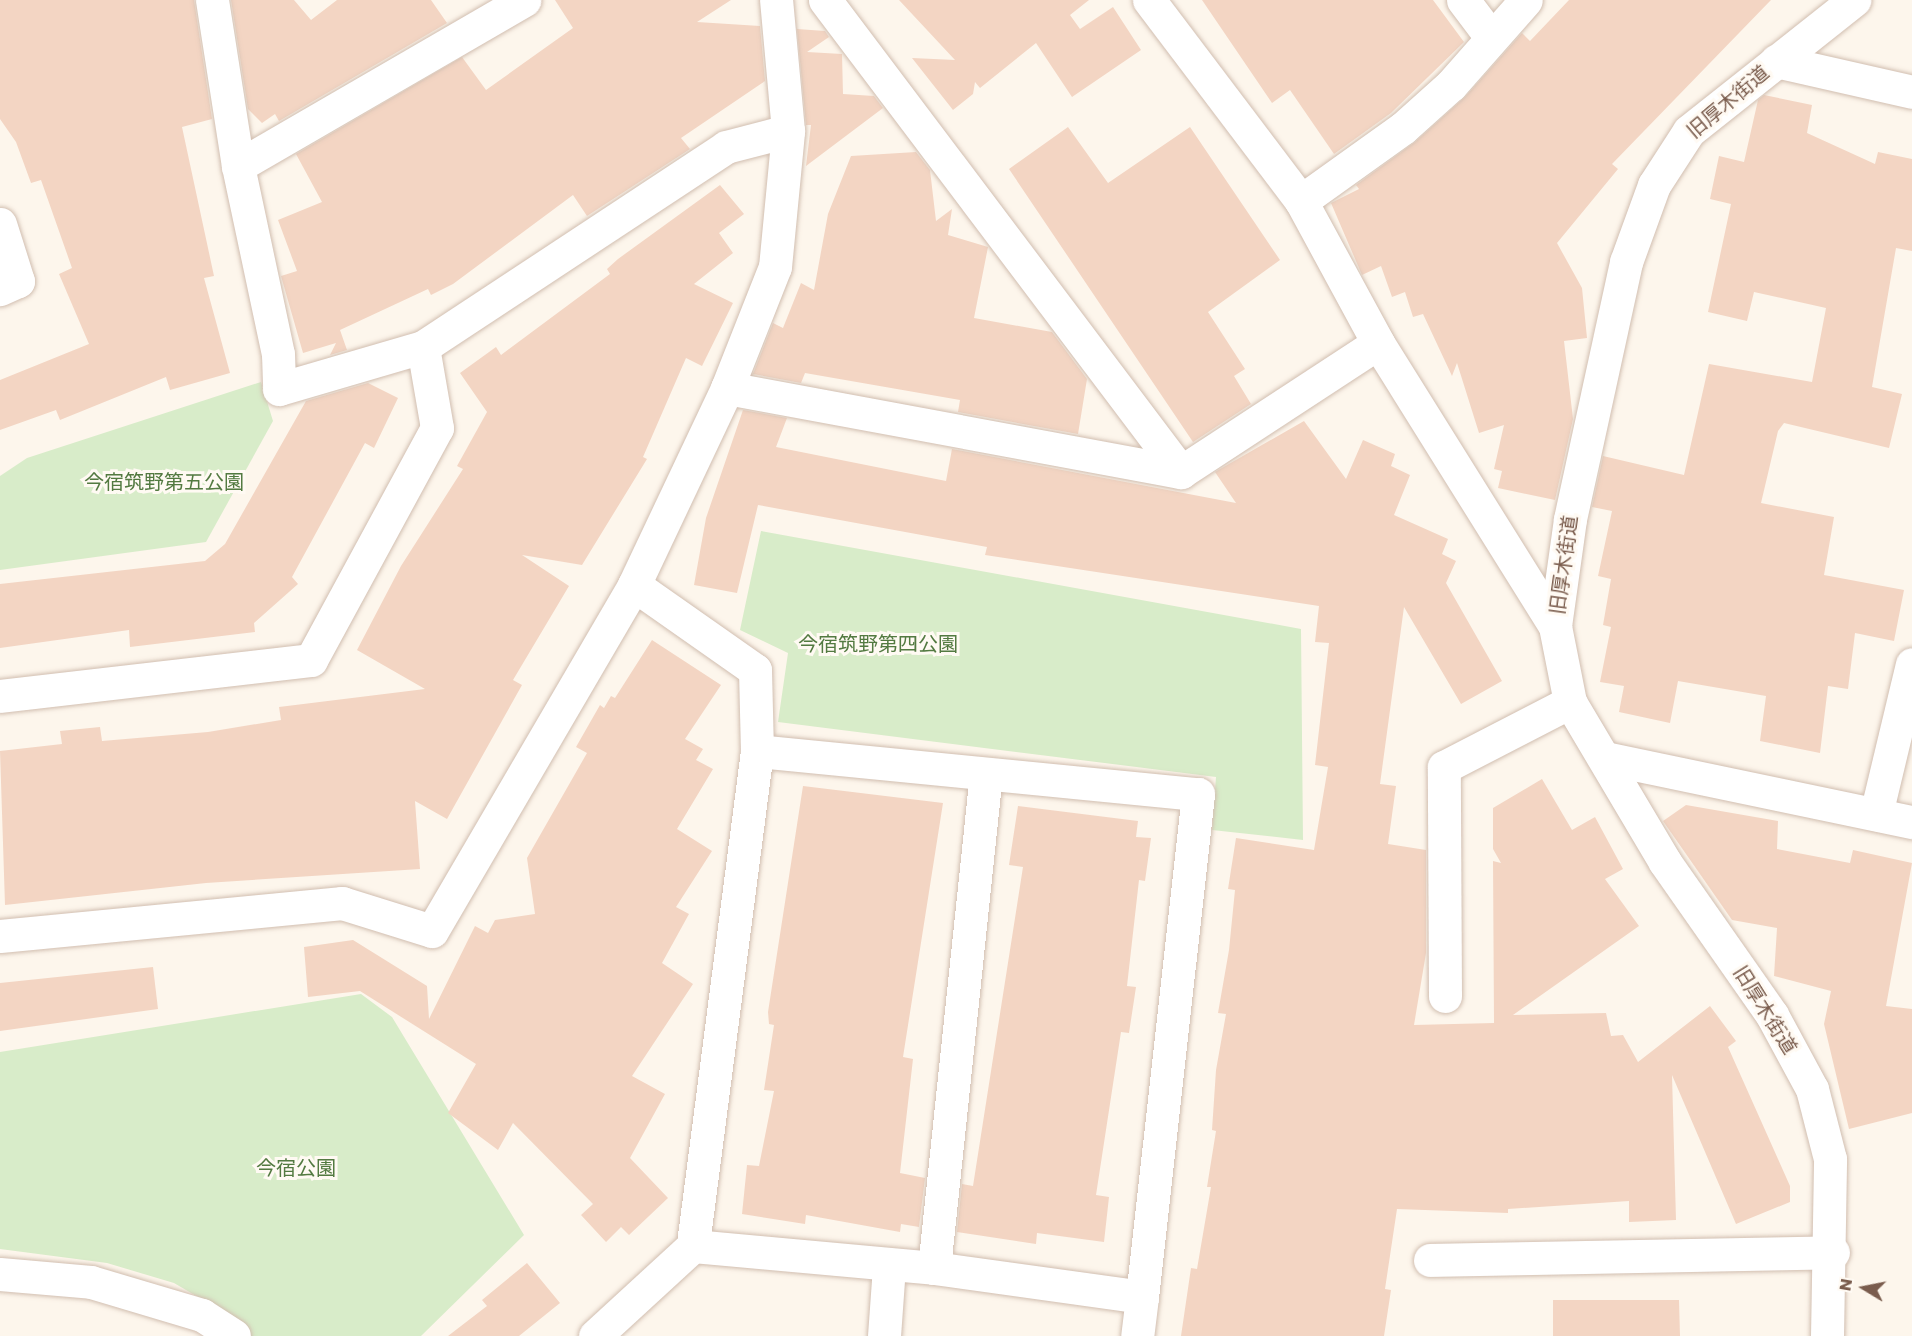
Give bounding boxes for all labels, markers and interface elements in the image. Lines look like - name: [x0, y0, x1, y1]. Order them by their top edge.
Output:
- street label: 旧厚木街道: [1682, 61, 1774, 143]
- park label: 今宿筑野第五公園: [84, 470, 244, 494]
- street label: 旧厚木街道: [1545, 514, 1583, 616]
- park label: 今宿筑野第四公園: [798, 632, 958, 656]
- street label: 旧厚木街道: [1728, 961, 1802, 1059]
- park label: 今宿公園: [256, 1156, 336, 1180]
- north arrow: [1834, 1258, 1894, 1318]
- text: N: [1833, 1277, 1858, 1293]

